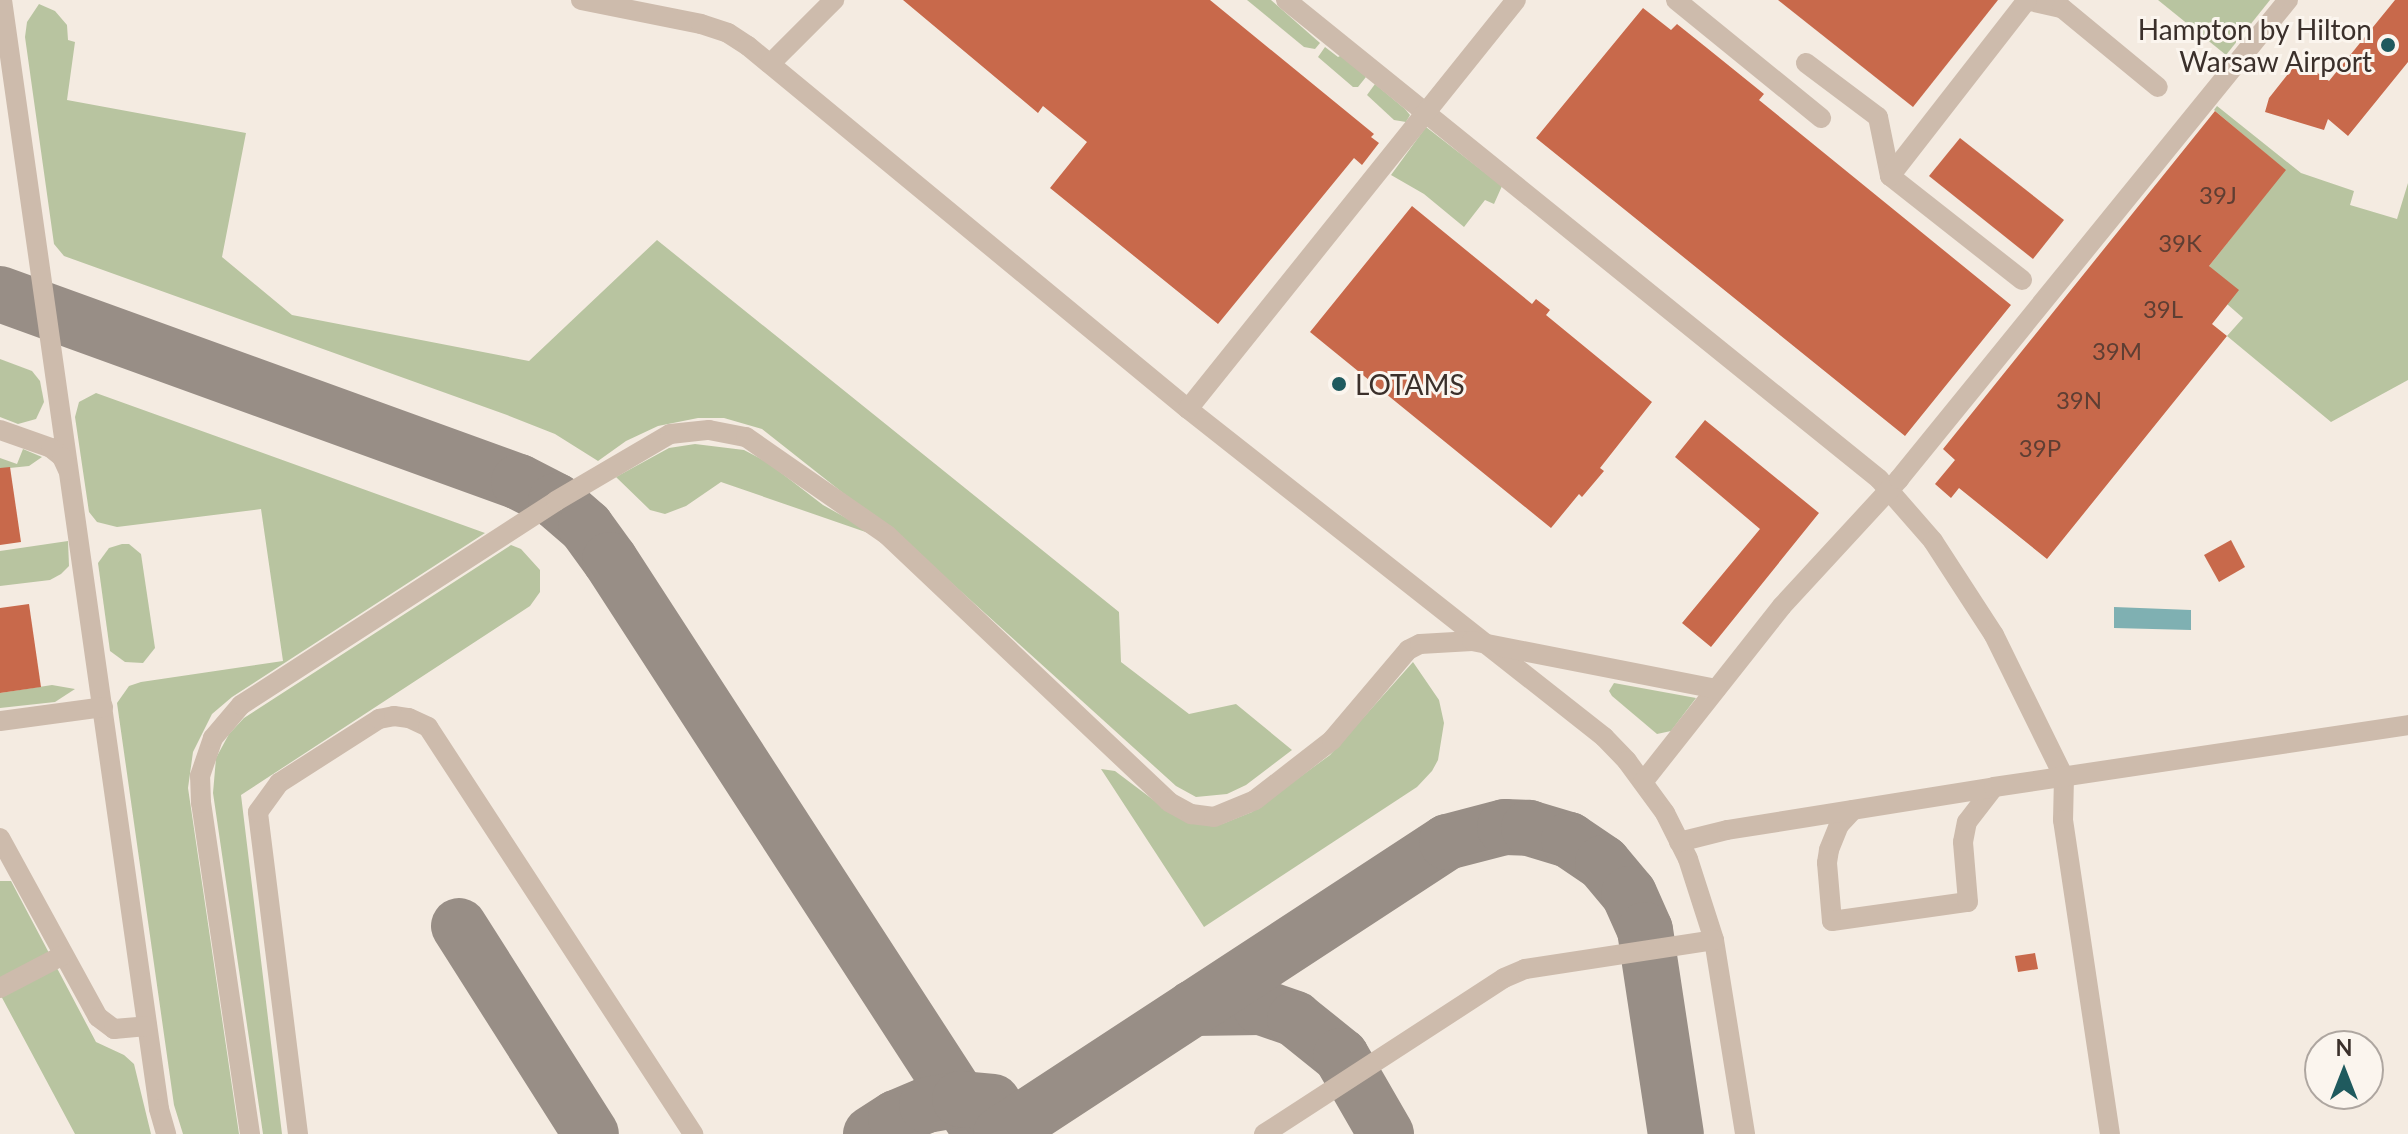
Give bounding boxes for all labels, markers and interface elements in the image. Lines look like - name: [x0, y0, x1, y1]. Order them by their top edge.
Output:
- place label: Hampton by Hilton Warsaw Airport: [2137, 12, 2372, 78]
- marker: Hampton by Hilton Warsaw Airport: [2379, 36, 2397, 54]
- house number: 39J: [2199, 181, 2237, 209]
- house number: 39K: [2158, 229, 2202, 257]
- house number: 39L: [2143, 295, 2183, 323]
- house number: 39M: [2092, 337, 2142, 365]
- place label: LOTAMS: [1355, 367, 1465, 401]
- marker: LOTAMS: [1330, 375, 1348, 393]
- house number: 39N: [2056, 386, 2102, 414]
- house number: 39P: [2019, 434, 2061, 462]
- north arrow: [2304, 1030, 2384, 1110]
- text: N: [2336, 1034, 2352, 1061]

